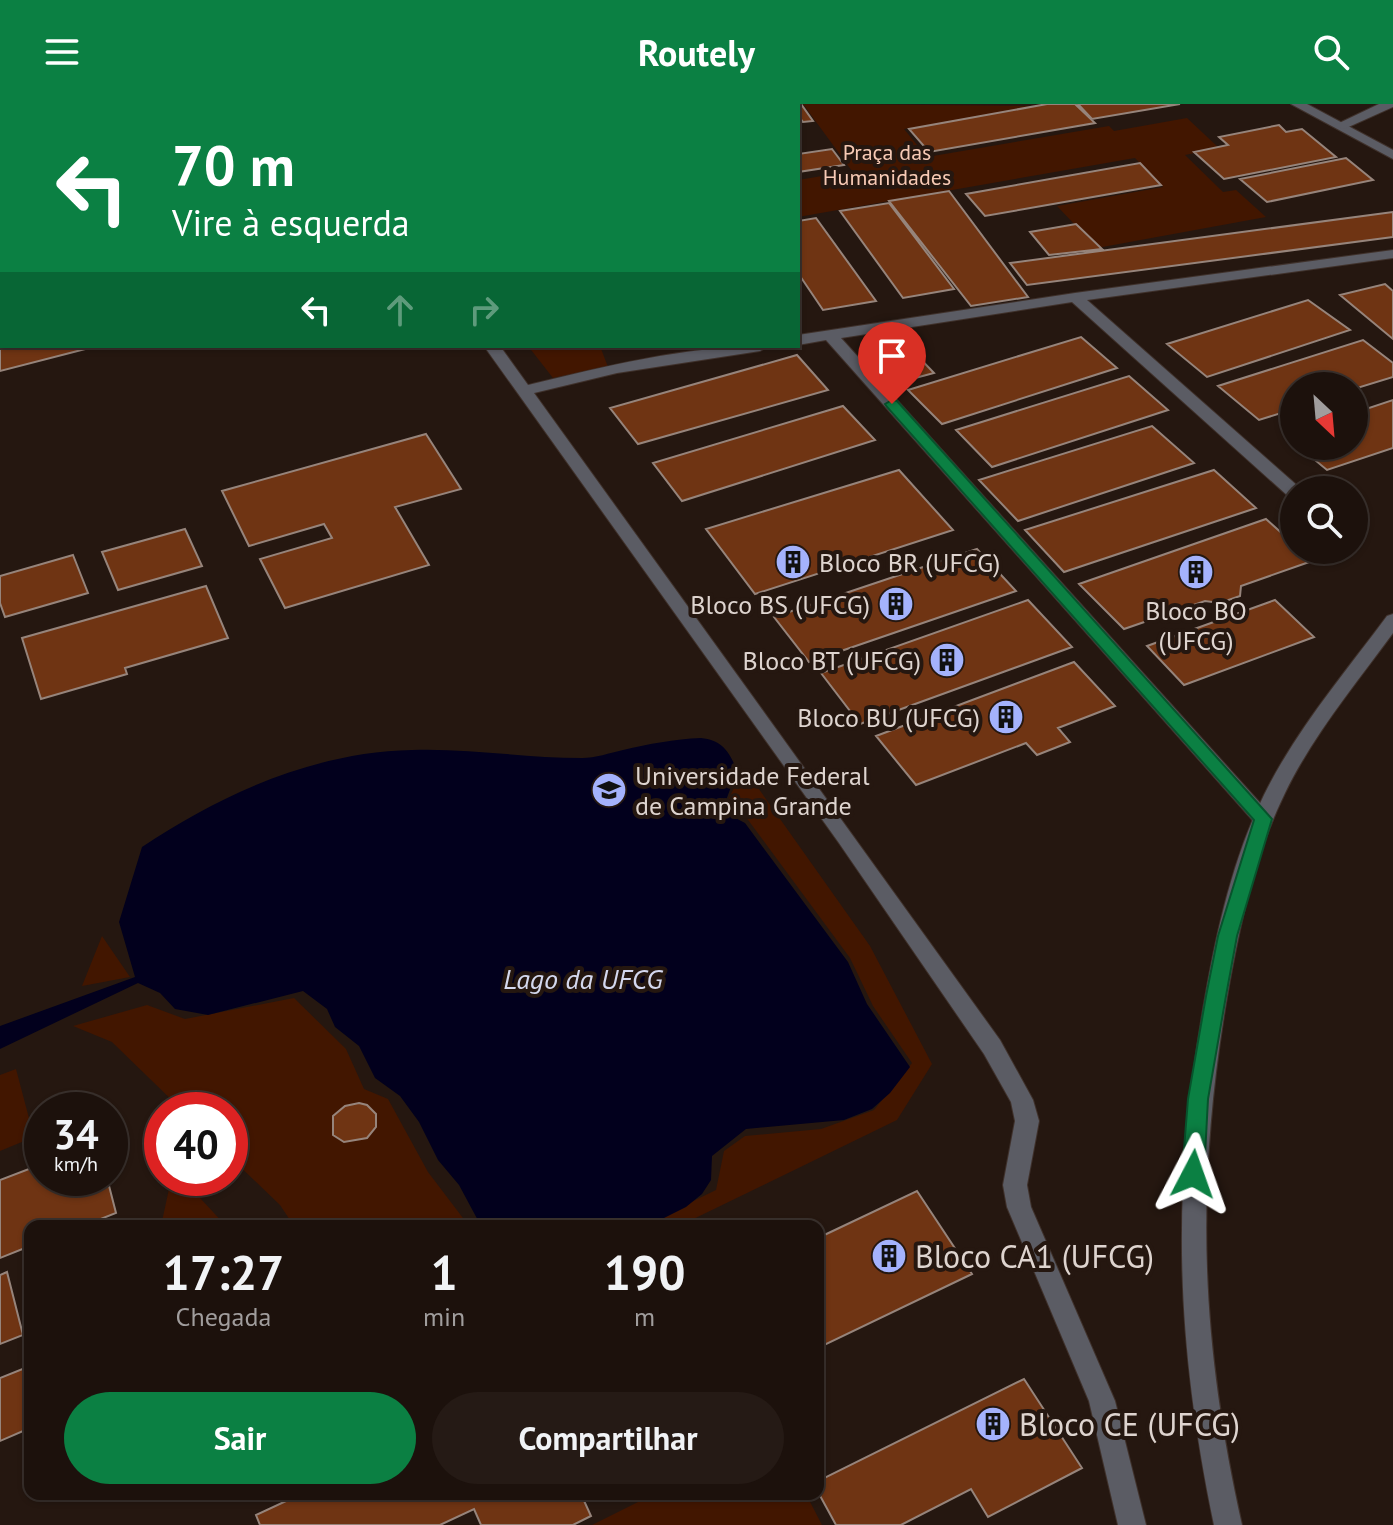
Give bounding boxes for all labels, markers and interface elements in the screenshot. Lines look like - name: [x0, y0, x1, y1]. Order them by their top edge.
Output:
- text: Routely: [638, 29, 755, 76]
- icon: menu: [40, 30, 84, 74]
- icon: search: [1309, 30, 1353, 74]
- text: 70 m: [172, 129, 295, 201]
- icon: left: [40, 136, 144, 240]
- park label: Praça das Humanidades: [823, 138, 951, 191]
- text: Vire à esquerda: [172, 199, 410, 246]
- icon: left: [294, 288, 338, 332]
- icon: ahead: [378, 288, 422, 332]
- icon: right: [462, 288, 506, 332]
- pin: [858, 322, 926, 404]
- icon: arrive: [870, 334, 914, 378]
- north arrow: [1280, 372, 1368, 460]
- map controls: [1280, 372, 1368, 564]
- button: search: [1280, 476, 1368, 564]
- building icon: Bloco BR (UFCG): [774, 543, 812, 581]
- place label: Bloco BR (UFCG): [819, 546, 1000, 579]
- building icon: Bloco BO (UFCG): [1177, 553, 1215, 591]
- building icon: Bloco BS (UFCG): [877, 585, 915, 623]
- place label: Bloco BS (UFCG): [690, 588, 870, 621]
- place label: Bloco BO (UFCG): [1145, 594, 1247, 657]
- building icon: Bloco BT (UFCG): [928, 641, 966, 679]
- place label: Bloco BT (UFCG): [743, 644, 921, 677]
- building icon: Bloco BU (UFCG): [987, 698, 1025, 736]
- place label: Bloco BU (UFCG): [797, 701, 980, 734]
- place label: Universidade Federal de Campina Grande: [635, 759, 870, 822]
- school or university icon: Universidade Federal de Campina Grande: [590, 771, 628, 809]
- water label: Lago da UFCG: [503, 960, 664, 997]
- speed limit sign: 40: [144, 1092, 248, 1196]
- text: 34: [53, 1108, 99, 1160]
- position arrow: [1151, 1132, 1235, 1216]
- text: km/h: [54, 1151, 98, 1177]
- place label: Bloco CA1 (UFCG): [915, 1235, 1154, 1277]
- building icon: Bloco CA1 (UFCG): [870, 1237, 908, 1275]
- text: 17:27: [163, 1241, 284, 1303]
- text: 1: [430, 1241, 458, 1303]
- text: 190: [604, 1241, 685, 1303]
- text: Chegada: [176, 1300, 271, 1333]
- text: min: [423, 1300, 465, 1333]
- text: m: [634, 1300, 655, 1333]
- button: Sair: [64, 1392, 416, 1484]
- button: Compartilhar: [432, 1392, 784, 1484]
- place label: Bloco CE (UFCG): [1019, 1403, 1240, 1445]
- building icon: Bloco CE (UFCG): [974, 1405, 1012, 1443]

